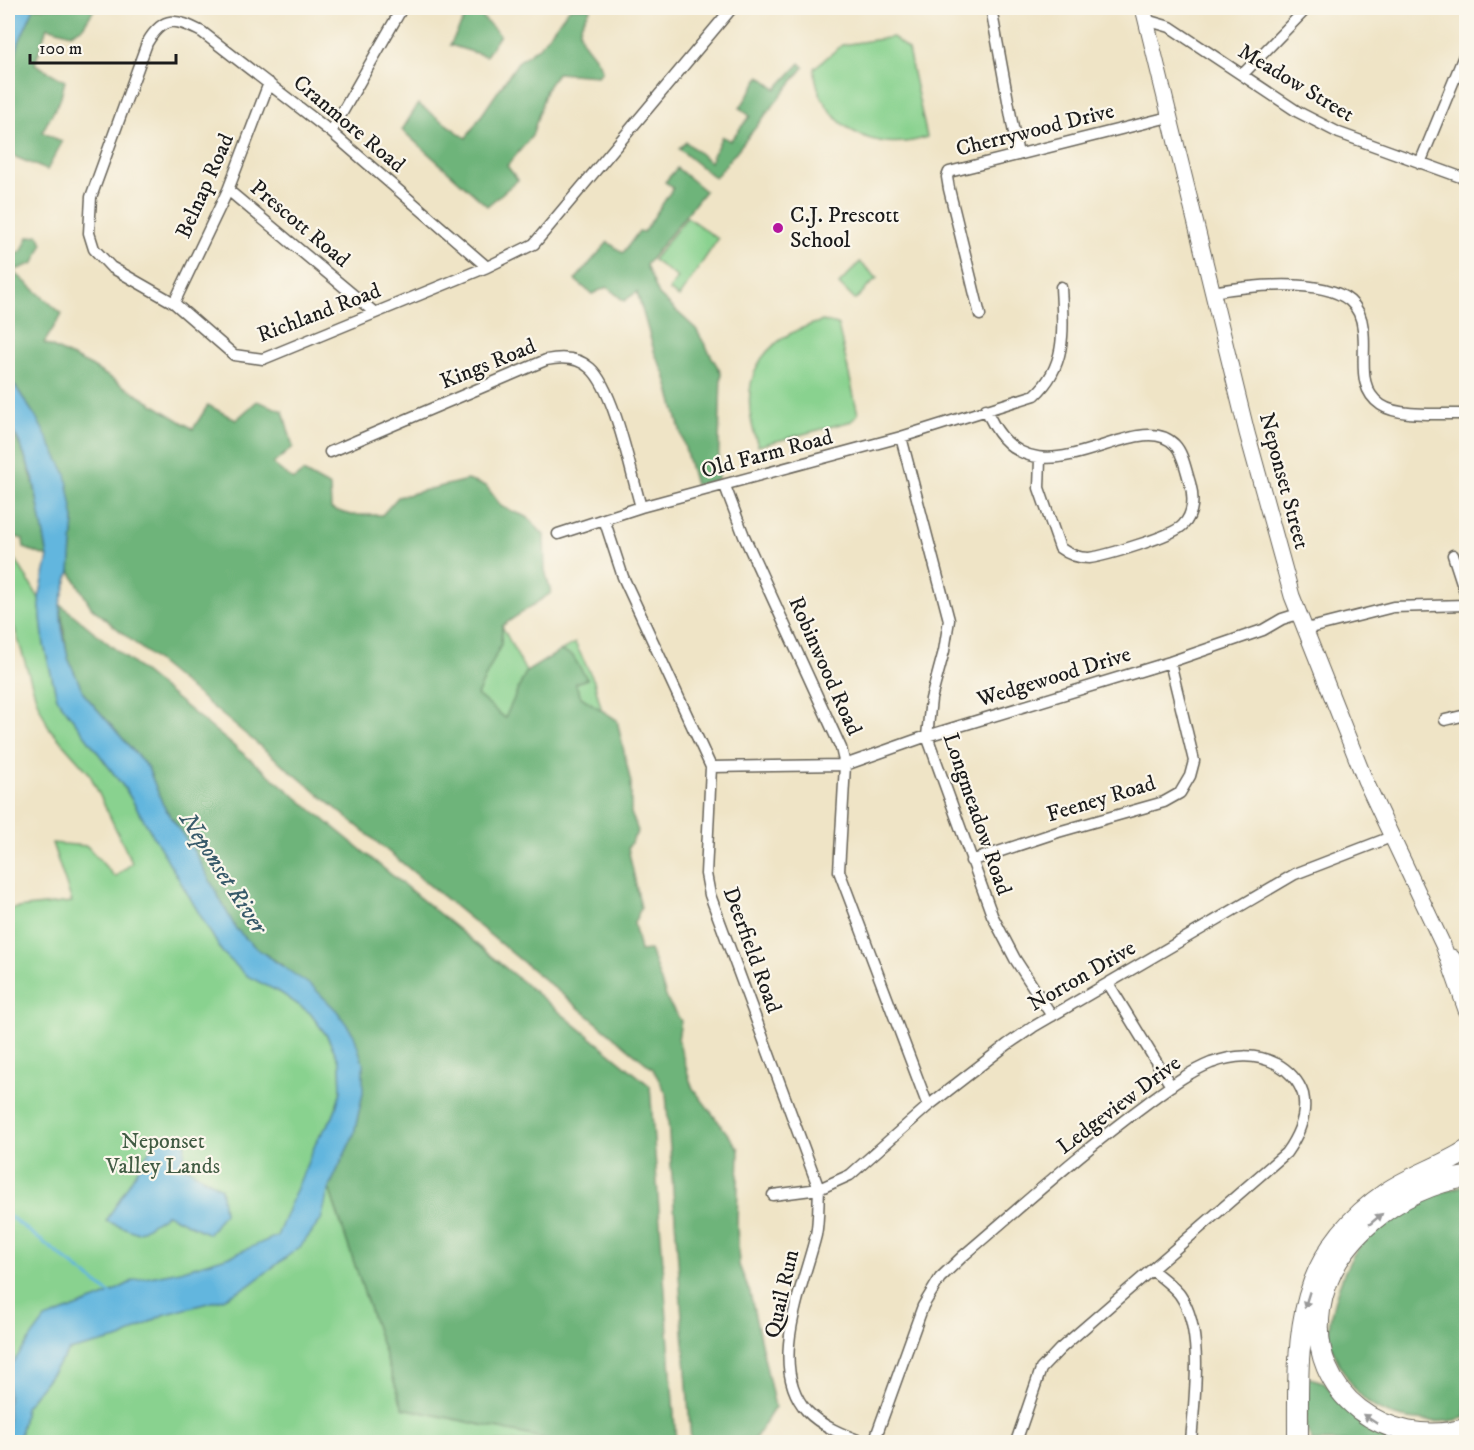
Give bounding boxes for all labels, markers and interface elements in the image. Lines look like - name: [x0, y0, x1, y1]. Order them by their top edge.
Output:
- scale bar: [30, 27, 176, 65]
- text: 100 m: [39, 38, 82, 60]
- street label: Meadow Street: [1233, 38, 1359, 128]
- street label: Cranmore Road: [287, 69, 411, 179]
- street label: Cherrywood Drive: [953, 97, 1117, 163]
- street label: Belnap Road: [170, 129, 240, 243]
- street label: Prescott Road: [245, 174, 355, 274]
- place label: C.J. Prescott School: [790, 202, 899, 254]
- marker: C.J. Prescott School: [771, 221, 785, 235]
- street label: Richland Road: [254, 277, 385, 349]
- street label: Kings Road: [436, 333, 540, 395]
- street label: Neponset Street: [1253, 410, 1315, 552]
- street label: Old Farm Road: [698, 424, 836, 484]
- street label: Robinwood Road: [782, 592, 868, 740]
- street label: Wedgewood Drive: [973, 641, 1134, 713]
- street label: Longmeadow Road: [937, 729, 1017, 899]
- street label: Feeney Road: [1043, 770, 1159, 828]
- water label: Neponset River: [171, 805, 275, 942]
- street label: Deerfield Road: [717, 883, 787, 1017]
- street label: Norton Drive: [1024, 934, 1140, 1018]
- street label: Ledgeview Drive: [1052, 1050, 1186, 1160]
- park label: Neponset Valley Lands: [105, 1128, 220, 1180]
- one-way arrow: [1368, 1212, 1384, 1225]
- street label: Quail Run: [759, 1247, 805, 1341]
- one-way arrow: [1302, 1291, 1311, 1309]
- one-way arrow: [1362, 1414, 1378, 1425]

